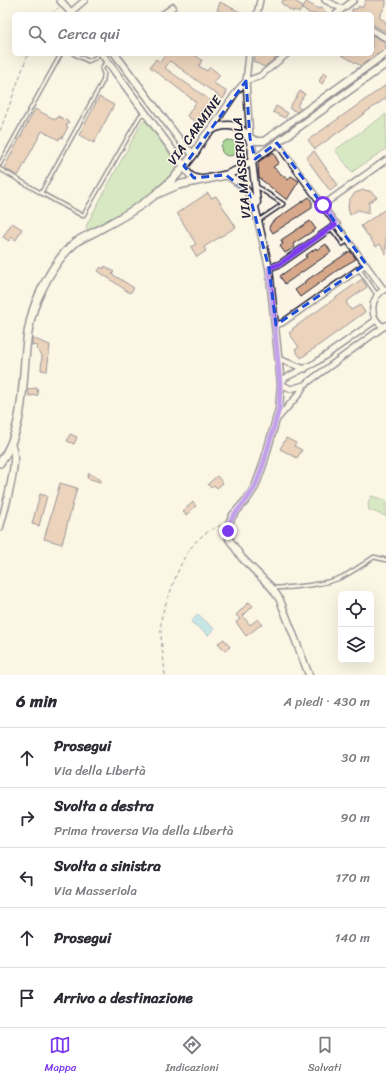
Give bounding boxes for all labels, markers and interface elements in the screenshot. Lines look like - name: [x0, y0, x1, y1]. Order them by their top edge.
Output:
- search box: [12, 12, 374, 56]
- text: Cerca qui: [58, 21, 120, 47]
- icon: search: [26, 23, 48, 45]
- street label: VIA CARMINE: [161, 90, 228, 170]
- street label: VIA MASSERIOLA: [226, 116, 257, 219]
- route start: [314, 196, 332, 214]
- route end: [219, 522, 237, 540]
- map controls: [338, 591, 374, 663]
- button: locate: [338, 591, 374, 627]
- button: layers: [338, 627, 374, 663]
- text: 6 min: [16, 686, 57, 716]
- text: A piedi · 430 m: [283, 690, 370, 713]
- text: Prosegui: [54, 733, 111, 759]
- text: 30 m: [341, 746, 370, 769]
- icon: ahead: [16, 747, 38, 769]
- text: Via della Libertà: [54, 759, 146, 782]
- text: Svolta a destra: [54, 793, 153, 819]
- text: 90 m: [340, 806, 370, 829]
- icon: right: [16, 807, 38, 829]
- text: Prima traversa Via della Libertà: [54, 819, 234, 842]
- text: Svolta a sinistra: [54, 853, 161, 879]
- text: 170 m: [335, 866, 370, 889]
- icon: left: [16, 867, 38, 889]
- text: Via Masseriola: [54, 879, 137, 902]
- text: Prosegui: [54, 925, 111, 951]
- text: 140 m: [335, 926, 370, 949]
- icon: ahead: [16, 927, 38, 949]
- text: Arrivo a destinazione: [54, 985, 193, 1011]
- icon: arrive: [16, 987, 38, 1009]
- tab: Mappa: [45, 1034, 76, 1077]
- tab: Indicazioni: [165, 1034, 218, 1077]
- tab: Salvati: [308, 1034, 341, 1077]

